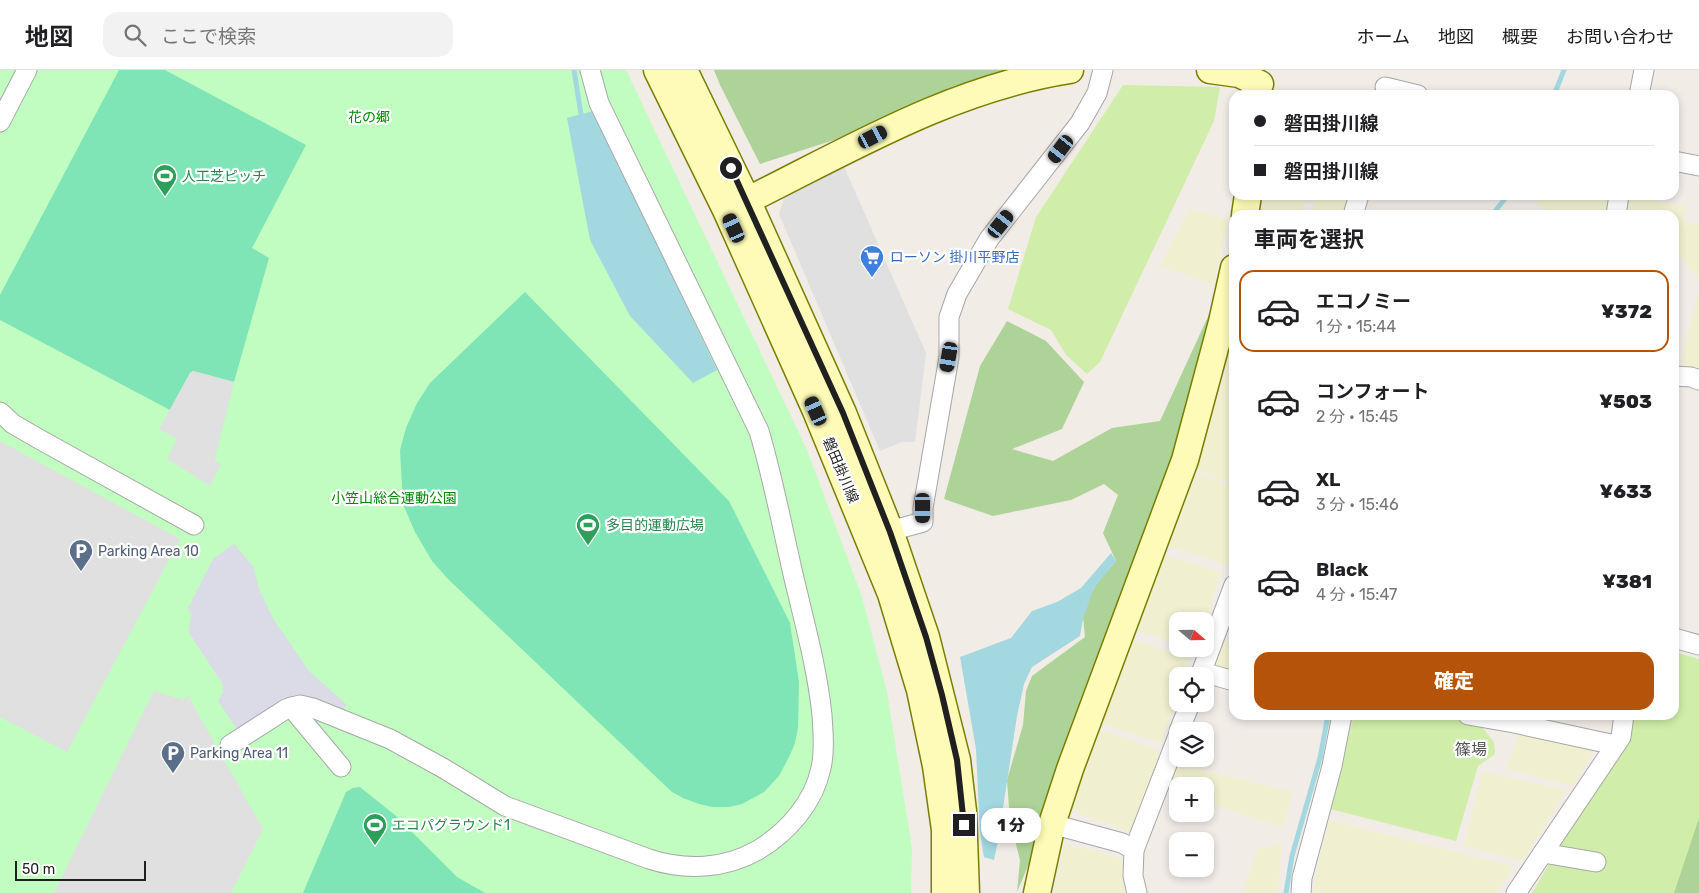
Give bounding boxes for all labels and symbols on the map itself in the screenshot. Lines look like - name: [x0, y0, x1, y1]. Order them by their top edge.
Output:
- park label: 花の郷: [348, 109, 390, 126]
- car: [856, 124, 889, 150]
- car: [1045, 133, 1076, 165]
- route start: [720, 157, 742, 179]
- sports icon: 人工芝ピッチ: [152, 163, 178, 197]
- place label: 人工芝ピッチ: [182, 168, 266, 185]
- car: [985, 208, 1016, 240]
- car: [721, 211, 746, 245]
- supermarket icon: ローソン 掛川平野店: [859, 244, 885, 278]
- place label: ローソン 掛川平野店: [890, 249, 1019, 266]
- car: [939, 341, 958, 373]
- car: [803, 394, 828, 428]
- street label: 磐田掛川線: [819, 435, 862, 506]
- park label: 小笠山総合運動公園: [331, 490, 457, 507]
- car: [915, 493, 930, 523]
- sports icon: 多目的運動広場: [575, 512, 601, 546]
- place label: 多目的運動広場: [606, 517, 704, 534]
- parking icon: Parking Area 10: [68, 538, 94, 572]
- place label: Parking Area 10: [98, 543, 199, 560]
- north arrow: [1169, 612, 1214, 658]
- parking icon: Parking Area 11: [160, 740, 186, 774]
- district label: 篠場: [1455, 740, 1487, 759]
- place label: Parking Area 11: [190, 745, 288, 762]
- callout: 1 分: [982, 808, 1042, 842]
- sports icon: エコパグラウンド1: [362, 812, 388, 846]
- route end: [953, 814, 975, 836]
- place label: エコパグラウンド1: [392, 817, 510, 834]
- scale bar: [15, 858, 146, 881]

